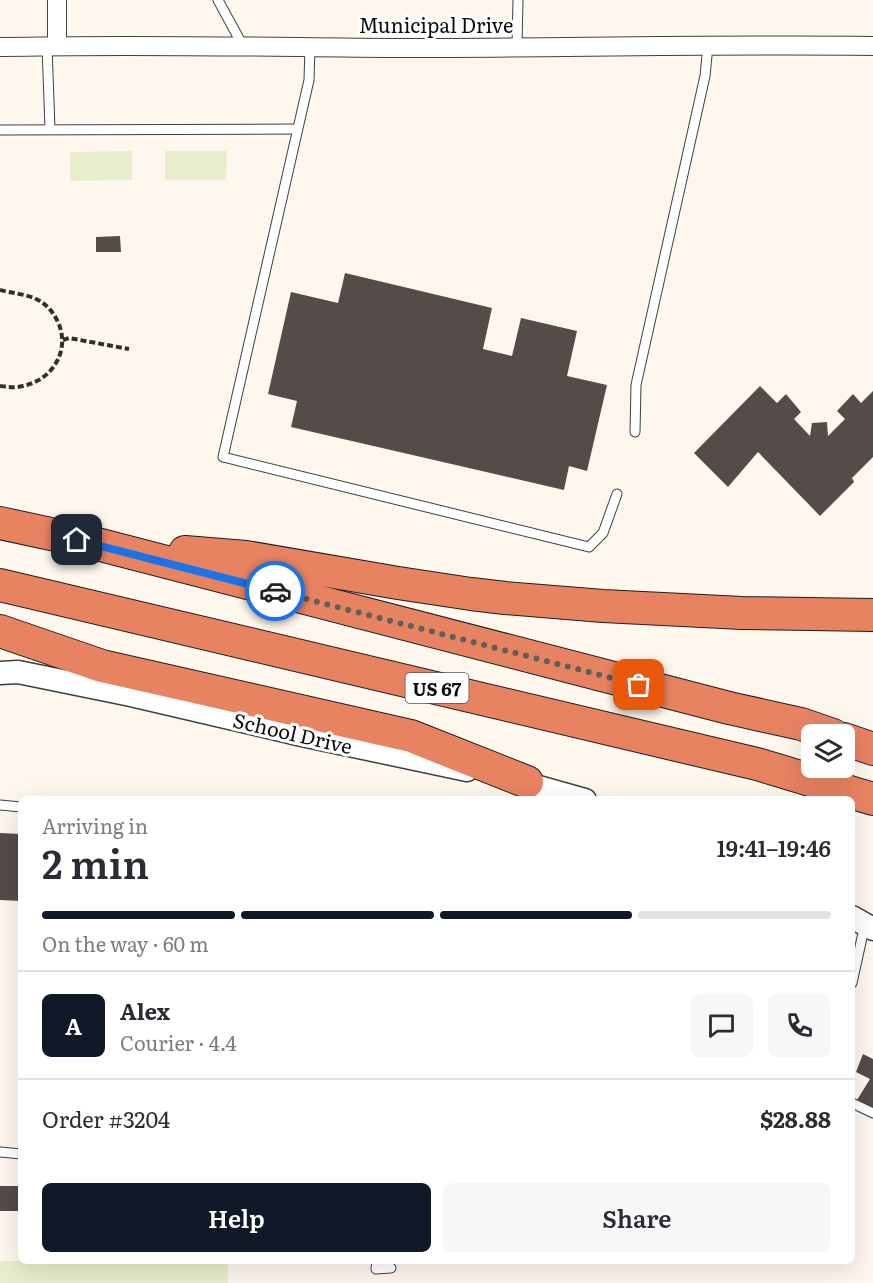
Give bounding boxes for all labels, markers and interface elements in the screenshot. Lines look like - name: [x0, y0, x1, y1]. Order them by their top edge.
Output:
- street label: Municipal Drive: [359, 9, 513, 39]
- pin: [51, 514, 102, 565]
- icon: home: [60, 523, 93, 556]
- courier: [245, 561, 305, 621]
- icon: car: [259, 575, 292, 608]
- pin: [613, 659, 664, 710]
- icon: bag: [622, 668, 655, 701]
- road number: US 67: [406, 673, 468, 703]
- street label: School Drive: [231, 704, 355, 760]
- map controls: [801, 724, 855, 778]
- button: layers: [801, 724, 855, 778]
- text: Arriving in: [42, 810, 148, 840]
- text: 19:41–19:46: [717, 831, 831, 864]
- text: 2 min: [42, 833, 149, 891]
- text: On the way · 60 m: [42, 928, 209, 958]
- text: Alex: [120, 994, 170, 1027]
- button: chat: [690, 994, 753, 1057]
- button: phone: [768, 994, 831, 1057]
- text: A: [65, 1009, 82, 1042]
- text: Courier · 4.4: [120, 1027, 237, 1057]
- text: Order #3204: [42, 1102, 170, 1135]
- text: $28.88: [760, 1102, 831, 1135]
- button: Help: [42, 1183, 431, 1252]
- button: Share: [443, 1183, 831, 1252]

